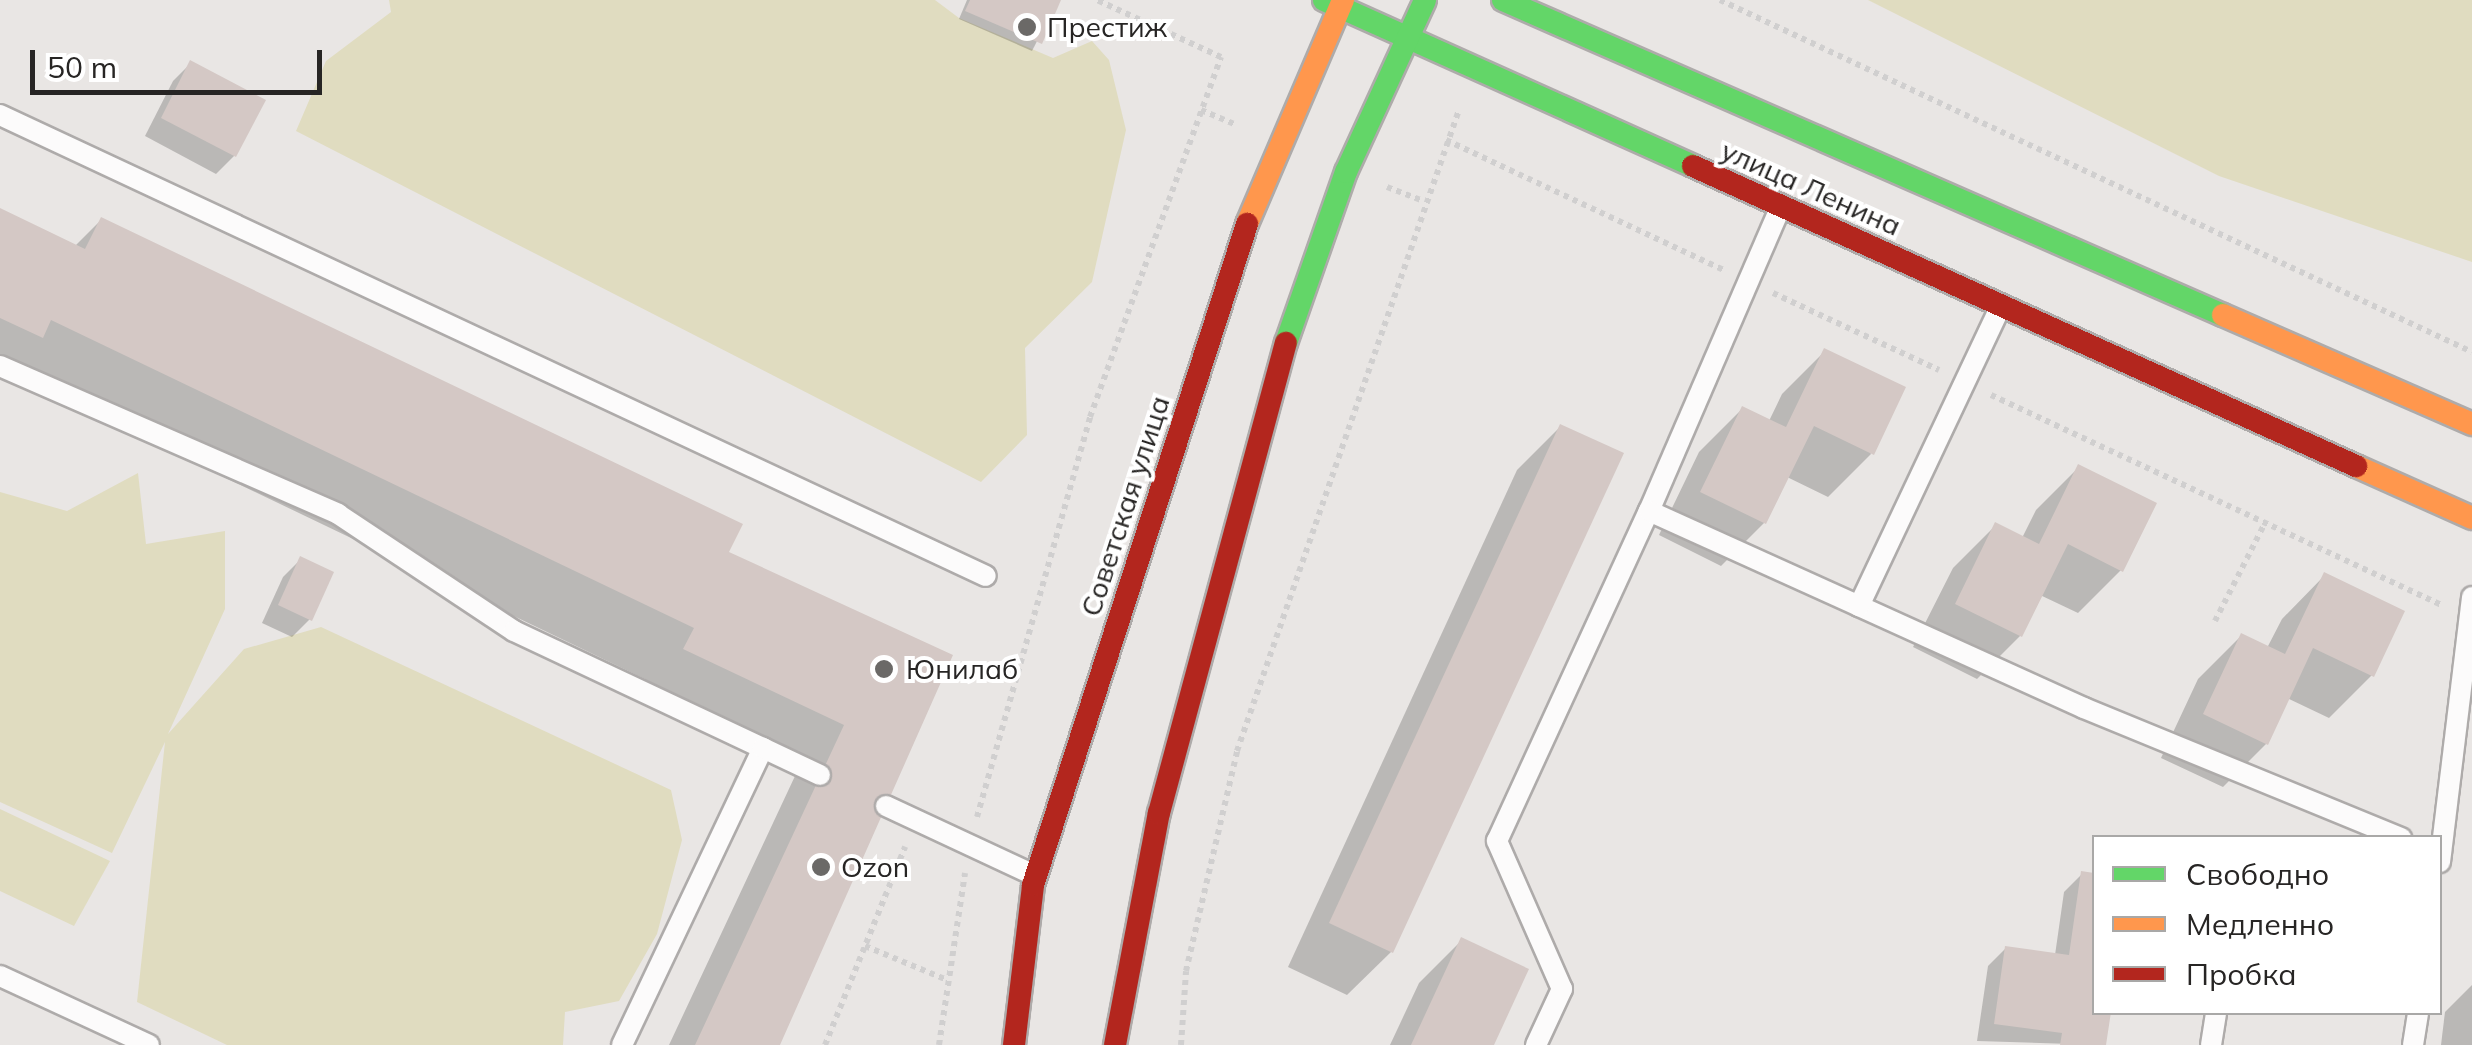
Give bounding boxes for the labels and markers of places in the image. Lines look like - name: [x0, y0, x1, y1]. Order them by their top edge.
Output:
- place label: Престиж: [1047, 10, 1167, 44]
- marker: Престиж: [1016, 16, 1038, 38]
- place label: Юнилаб: [906, 652, 1018, 686]
- marker: Юнилаб: [871, 656, 897, 682]
- place label: Ozon: [841, 850, 909, 884]
- marker: Ozon: [810, 856, 832, 878]

